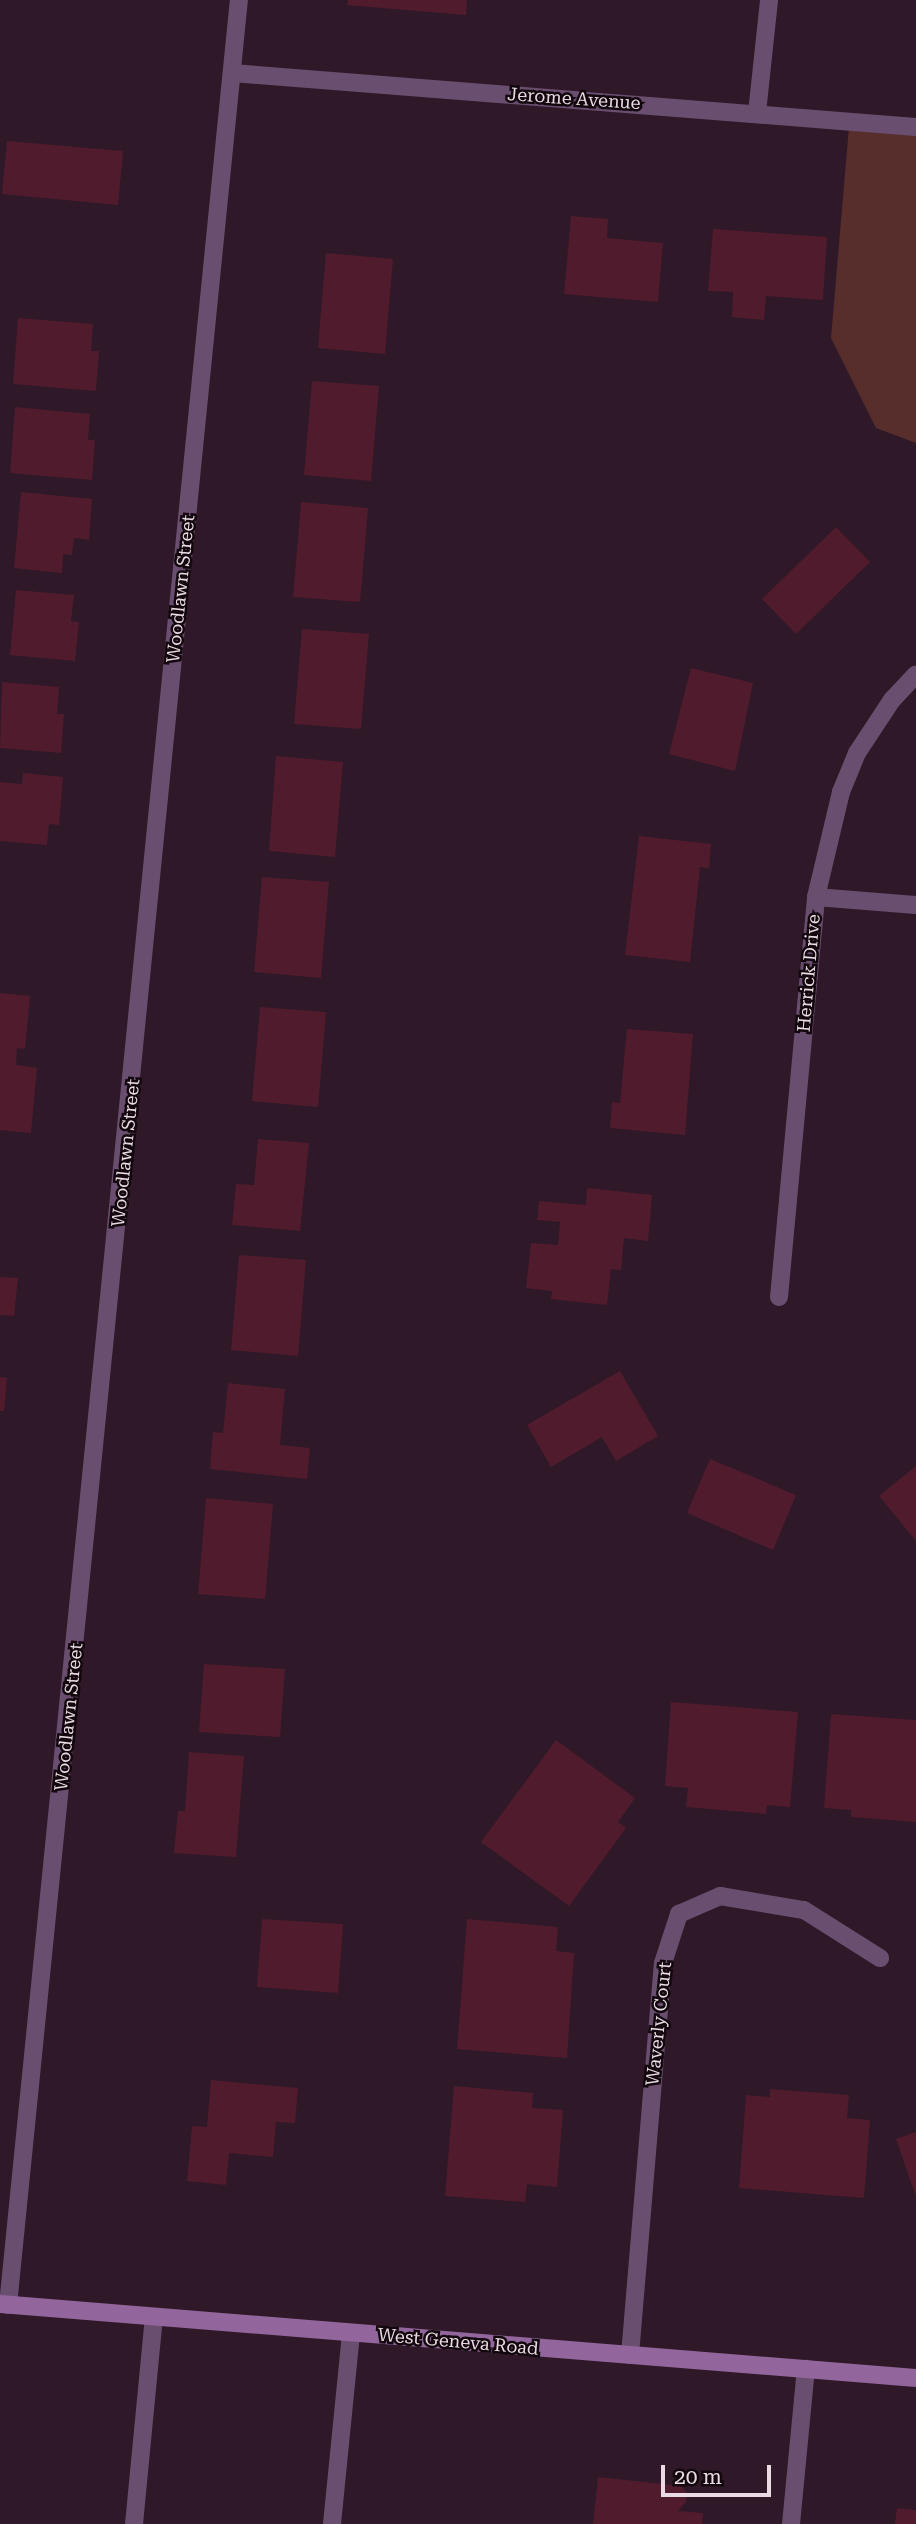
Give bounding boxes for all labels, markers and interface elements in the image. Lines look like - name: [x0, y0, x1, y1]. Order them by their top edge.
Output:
- street label: Jerome Avenue: [507, 84, 641, 114]
- street label: Woodlawn Street: [162, 514, 200, 664]
- street label: Herrick Drive: [793, 913, 825, 1033]
- street label: Woodlawn Street: [107, 1078, 145, 1228]
- street label: Woodlawn Street: [50, 1642, 88, 1792]
- street label: Waverly Court: [642, 1961, 676, 2087]
- street label: West Geneva Road: [377, 2324, 539, 2360]
- scale bar: [664, 2450, 774, 2494]
- text: 20 m: [674, 2465, 722, 2489]

